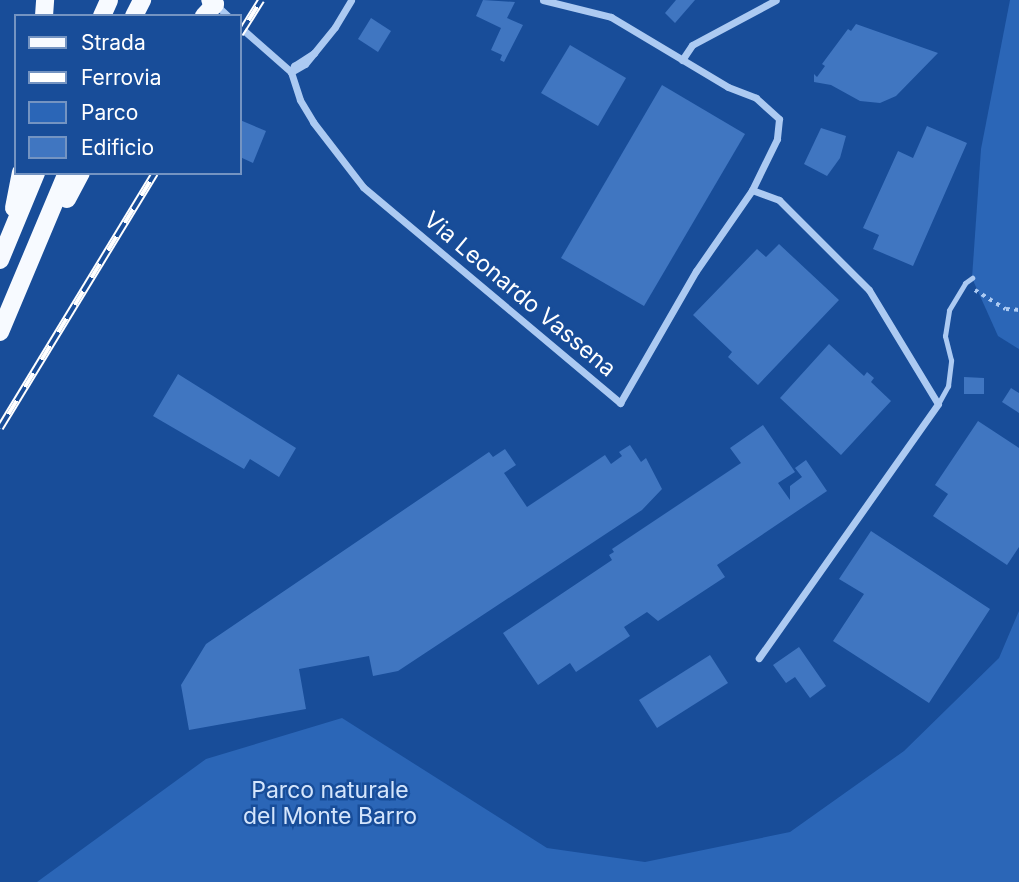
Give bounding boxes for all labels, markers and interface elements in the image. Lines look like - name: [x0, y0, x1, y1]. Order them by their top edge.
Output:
- legend: [14, 14, 242, 175]
- text: Strada: [81, 30, 146, 55]
- text: Ferrovia: [81, 65, 161, 90]
- text: Parco: [81, 100, 138, 125]
- text: Edificio: [81, 135, 154, 160]
- street label: Via Leonardo Vassena: [418, 206, 622, 382]
- park label: Parco naturale del Monte Barro: [243, 776, 417, 830]

